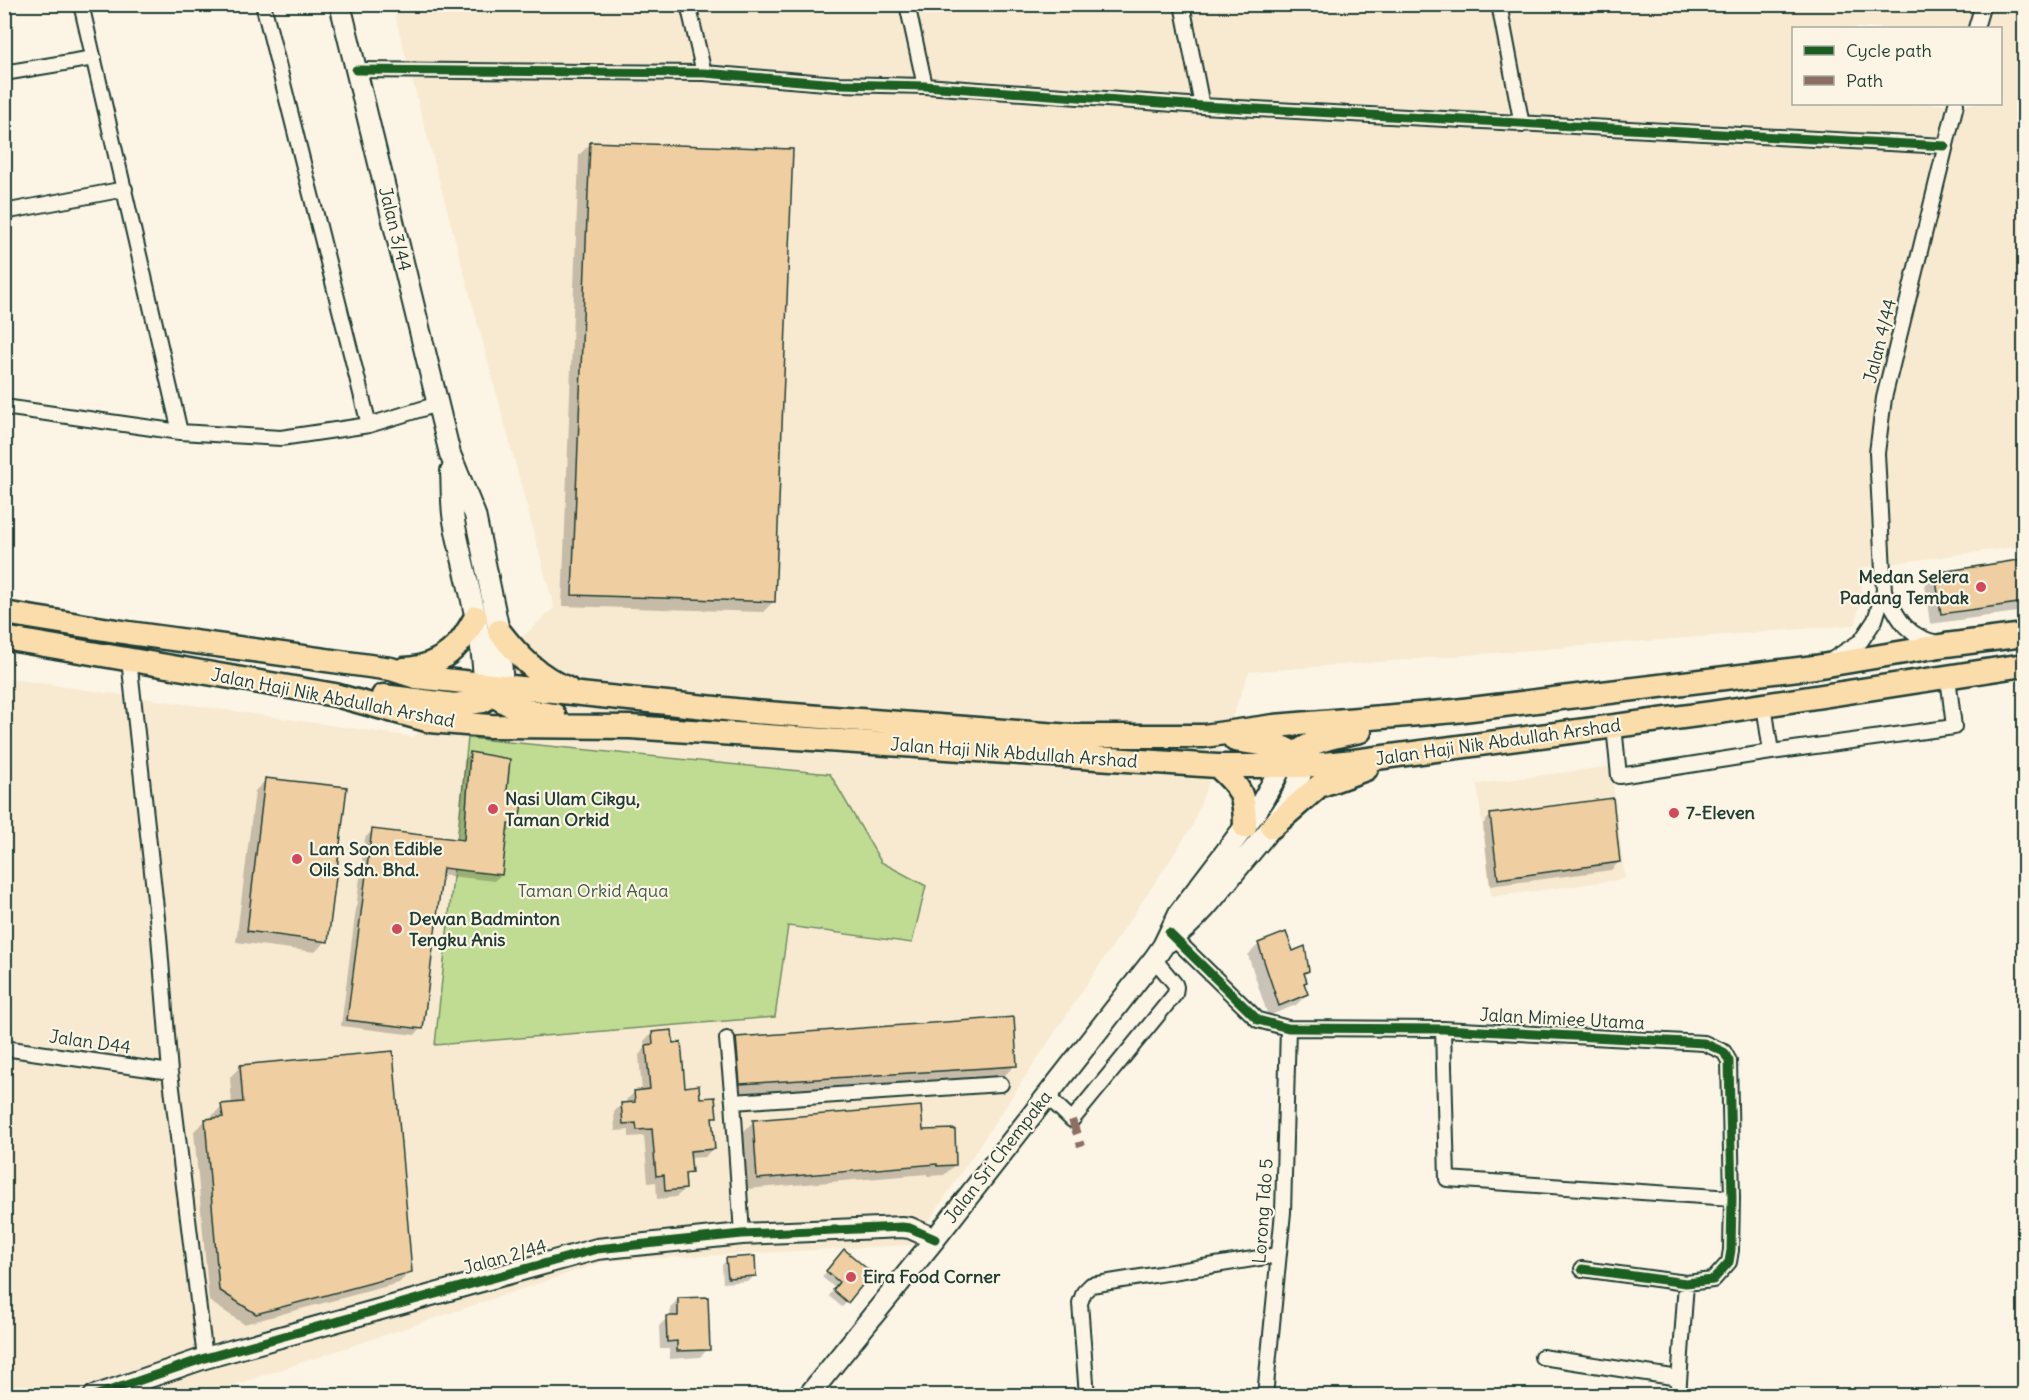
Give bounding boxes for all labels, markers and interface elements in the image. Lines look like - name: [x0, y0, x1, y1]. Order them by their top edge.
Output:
- legend: [1792, 27, 2002, 105]
- text: Cycle path: [1846, 39, 1932, 62]
- text: Path: [1846, 69, 1883, 92]
- street label: Jalan 3/44: [374, 184, 417, 273]
- street label: Jalan 4/44: [1858, 296, 1901, 385]
- place label: Medan Selera Padang Tembak: [1840, 565, 1969, 609]
- marker: Medan Selera Padang Tembak: [1974, 580, 1988, 594]
- street label: Jalan Haji Nik Abdullah Arshad: [209, 663, 457, 733]
- street label: Jalan Haji Nik Abdullah Arshad: [1374, 713, 1623, 770]
- street label: Jalan Haji Nik Abdullah Arshad: [890, 732, 1139, 773]
- place label: Nasi Ulam Cikgu, Taman Orkid: [505, 787, 640, 831]
- place label: 7-Eleven: [1686, 801, 1756, 824]
- marker: Nasi Ulam Cikgu, Taman Orkid: [486, 802, 500, 816]
- marker: 7-Eleven: [1667, 806, 1681, 820]
- place label: Lam Soon Edible Oils Sdn. Bhd.: [309, 837, 443, 881]
- marker: Lam Soon Edible Oils Sdn. Bhd.: [290, 852, 304, 866]
- park label: Taman Orkid Aqua: [518, 879, 668, 902]
- place label: Dewan Badminton Tengku Anis: [409, 907, 560, 951]
- marker: Dewan Badminton Tengku Anis: [390, 922, 404, 936]
- street label: Jalan Mimiee Utama: [1479, 1003, 1645, 1034]
- street label: Jalan D44: [48, 1024, 132, 1059]
- street label: Jalan Sri Chempaka: [939, 1086, 1056, 1227]
- street label: Lorong Tdo 5: [1247, 1158, 1278, 1264]
- street label: Jalan 2/44: [461, 1234, 549, 1279]
- place label: Eira Food Corner: [863, 1265, 1001, 1288]
- marker: Eira Food Corner: [844, 1270, 858, 1284]

